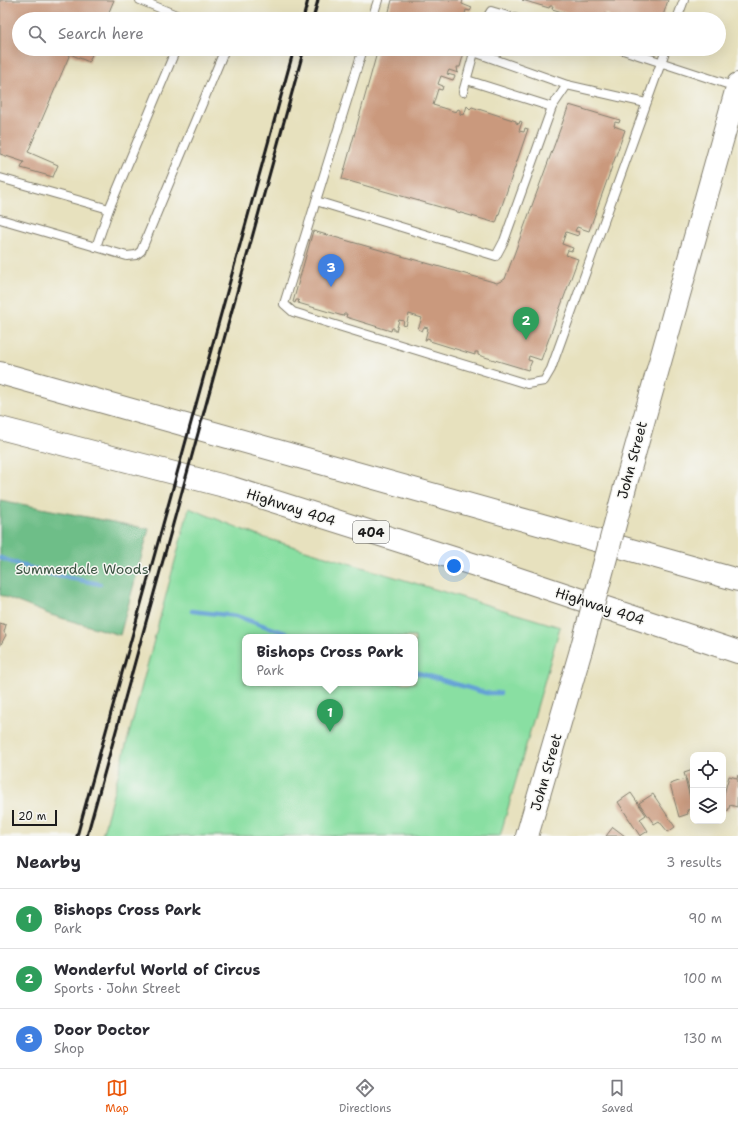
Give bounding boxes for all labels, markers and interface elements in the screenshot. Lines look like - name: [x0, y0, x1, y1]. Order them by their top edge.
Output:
- search box: [12, 12, 726, 56]
- icon: search: [26, 23, 48, 45]
- text: Search here: [58, 24, 144, 44]
- pin: 3: [318, 254, 344, 287]
- pin: 2: [513, 307, 539, 340]
- street label: John Street: [613, 419, 651, 501]
- street label: Highway 404: [244, 484, 338, 530]
- road number: 404: [353, 521, 389, 543]
- your location: [444, 556, 464, 576]
- park label: Summerdale Woods: [15, 560, 149, 578]
- street label: Highway 404: [553, 583, 647, 629]
- popup: [242, 634, 418, 686]
- text: Bishops Cross Park: [256, 642, 404, 662]
- text: Park: [256, 662, 284, 679]
- pin: 1: [317, 699, 343, 732]
- street label: John Street: [526, 731, 566, 813]
- map controls: [690, 752, 726, 824]
- button: locate: [690, 752, 726, 788]
- button: layers: [690, 788, 726, 824]
- scale bar: [12, 808, 57, 827]
- text: 20 m: [18, 809, 46, 824]
- text: Nearby: [16, 851, 81, 873]
- text: 3 results: [666, 854, 722, 871]
- text: Bishops Cross Park: [54, 900, 201, 920]
- text: 1: [26, 910, 32, 927]
- text: 90 m: [688, 910, 722, 927]
- text: Park: [54, 920, 82, 937]
- text: Wonderful World of Circus: [54, 960, 260, 980]
- text: 2: [24, 970, 34, 987]
- text: 100 m: [683, 970, 722, 987]
- text: Sports · John Street: [54, 980, 180, 997]
- text: Door Doctor: [54, 1020, 150, 1040]
- text: 3: [24, 1030, 34, 1047]
- text: 130 m: [684, 1030, 722, 1047]
- text: Shop: [54, 1040, 84, 1057]
- tab: Map: [105, 1077, 129, 1116]
- tab: Directions: [339, 1077, 391, 1116]
- tab: Saved: [602, 1077, 633, 1116]

